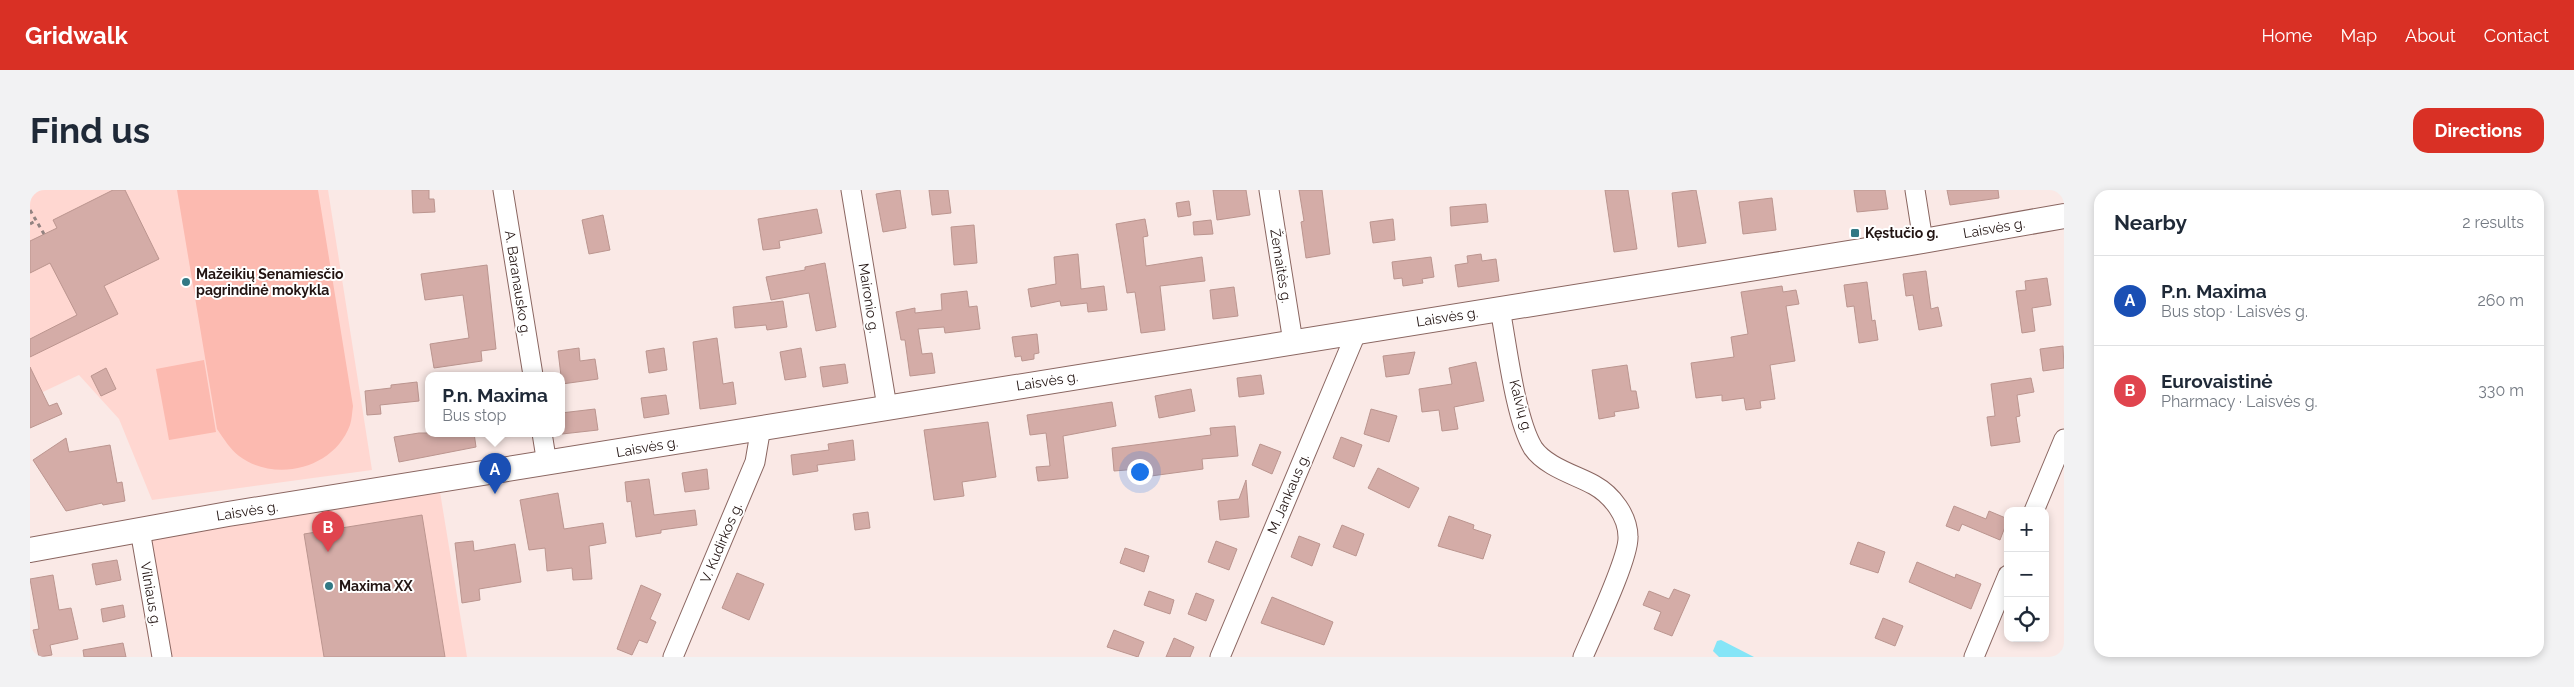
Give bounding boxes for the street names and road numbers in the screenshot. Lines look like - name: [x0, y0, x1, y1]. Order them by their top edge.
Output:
- street label: Laisvės g.: [1962, 215, 2026, 241]
- street label: Žemaitės g.: [1267, 228, 1296, 304]
- street label: A. Baranausko g.: [502, 229, 534, 337]
- street label: Maironio g.: [856, 262, 882, 334]
- street label: Laisvės g.: [1415, 304, 1479, 330]
- street label: Laisvės g.: [1015, 368, 1079, 394]
- street label: Kalvių g.: [1506, 378, 1536, 434]
- street label: Laisvės g.: [615, 434, 679, 460]
- street label: M. Jankaus g.: [1264, 452, 1312, 536]
- street label: Laisvės g.: [215, 498, 279, 524]
- street label: V. Kudirkos g.: [697, 501, 745, 585]
- street label: Vilniaus g.: [137, 561, 165, 627]

